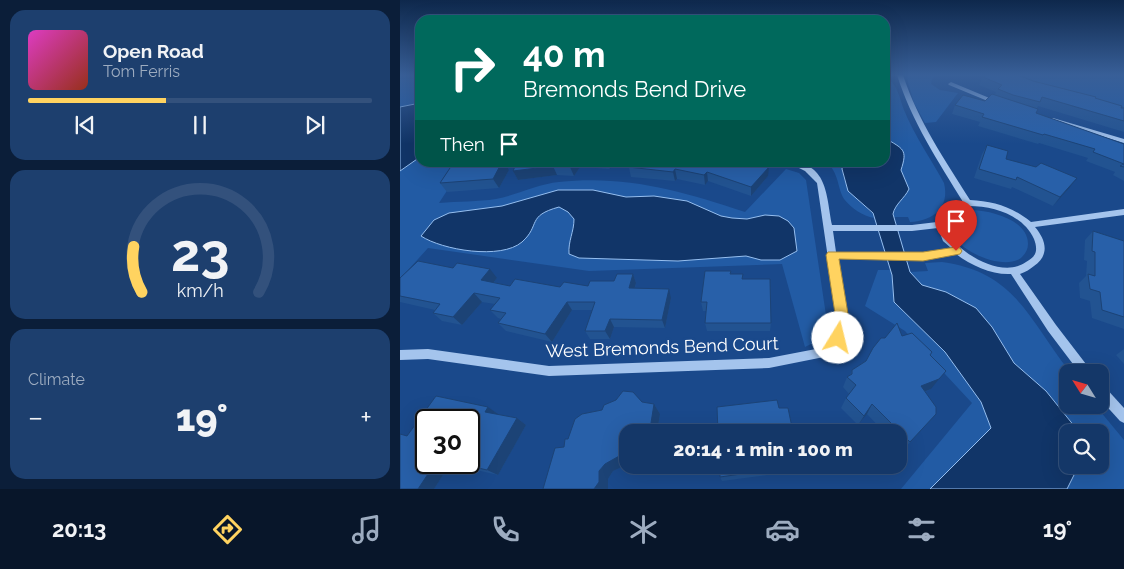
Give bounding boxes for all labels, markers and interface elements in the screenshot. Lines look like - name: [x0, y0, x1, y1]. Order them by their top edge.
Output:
- text: 40 m: [523, 34, 605, 75]
- icon: right: [440, 35, 505, 100]
- text: Open Road: [103, 40, 204, 62]
- text: Tom Ferris: [103, 62, 180, 81]
- text: Bremonds Bend Drive: [523, 76, 746, 102]
- icon: previous: [71, 111, 99, 139]
- icon: pause: [186, 111, 214, 139]
- icon: next: [301, 111, 329, 139]
- icon: arrive: [495, 130, 523, 158]
- text: Then: [440, 133, 485, 155]
- pin: [935, 200, 977, 251]
- icon: arrive: [942, 207, 970, 235]
- text: 23: [171, 222, 229, 283]
- text: km/h: [176, 280, 224, 301]
- position arrow: [811, 311, 863, 363]
- street label: West Bremonds Bend Court: [545, 332, 779, 362]
- north arrow: [1059, 364, 1109, 414]
- map controls: [1059, 364, 1109, 474]
- text: Climate: [28, 370, 85, 389]
- text: 19°: [176, 395, 228, 440]
- text: −: [28, 401, 43, 434]
- text: +: [360, 401, 372, 434]
- speed limit sign: 30: [415, 409, 480, 474]
- button: search: [1059, 424, 1109, 474]
- text: 20:14 · 1 min · 100 m: [673, 438, 853, 460]
- icon: directions: [210, 512, 245, 547]
- icon: music: [349, 512, 384, 547]
- icon: phone: [488, 512, 523, 547]
- icon: climate: [626, 512, 661, 547]
- icon: car: [765, 512, 800, 547]
- icon: filters: [904, 512, 939, 547]
- text: 20:13: [52, 516, 106, 542]
- text: 19°: [1043, 516, 1072, 542]

